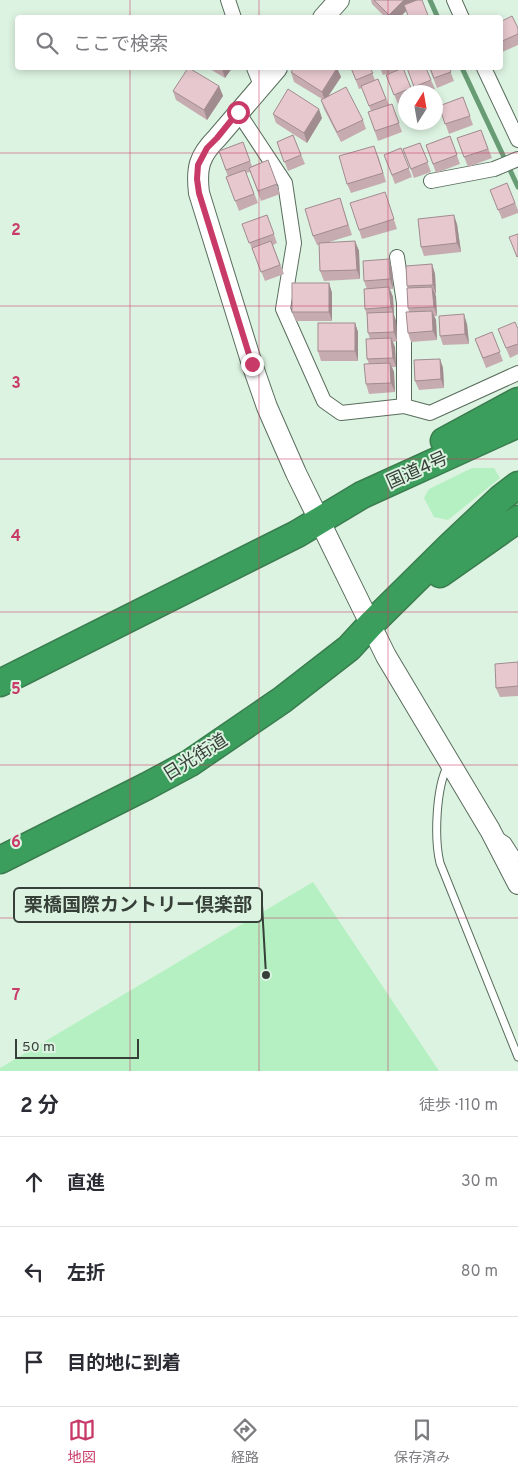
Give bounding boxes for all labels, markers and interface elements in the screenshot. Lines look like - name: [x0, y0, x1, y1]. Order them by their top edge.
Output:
- search box: [15, 15, 503, 70]
- icon: search: [33, 29, 61, 57]
- text: ここで検索: [73, 33, 168, 57]
- north arrow: [398, 85, 443, 130]
- route start: [227, 101, 250, 124]
- text: 2: [11, 221, 21, 241]
- route end: [241, 353, 264, 376]
- text: 3: [11, 374, 21, 394]
- street label: 国道4号: [383, 448, 452, 495]
- text: 4: [11, 527, 21, 547]
- text: 5: [11, 680, 21, 700]
- street label: 日光街道: [159, 729, 232, 787]
- text: 6: [11, 833, 21, 853]
- callout: 栗橋国際カントリー倶楽部: [14, 888, 262, 922]
- text: 栗橋国際カントリー倶楽部: [24, 894, 252, 918]
- text: 7: [12, 986, 20, 1006]
- scale bar: [15, 1036, 139, 1059]
- text: 50 m: [22, 1039, 55, 1056]
- text: 2 分: [20, 1093, 59, 1120]
- text: 徒歩 · 110 m: [419, 1096, 498, 1116]
- icon: ahead: [20, 1168, 48, 1196]
- text: 直進: [67, 1172, 105, 1196]
- text: 30 m: [461, 1172, 498, 1192]
- icon: left: [20, 1258, 48, 1286]
- text: 左折: [67, 1262, 105, 1286]
- text: 80 m: [461, 1262, 498, 1282]
- icon: arrive: [20, 1348, 48, 1376]
- text: 目的地に到着: [67, 1352, 181, 1376]
- tab: 地図: [68, 1416, 96, 1467]
- tab: 経路: [231, 1416, 259, 1467]
- tab: 保存済み: [394, 1416, 450, 1467]

